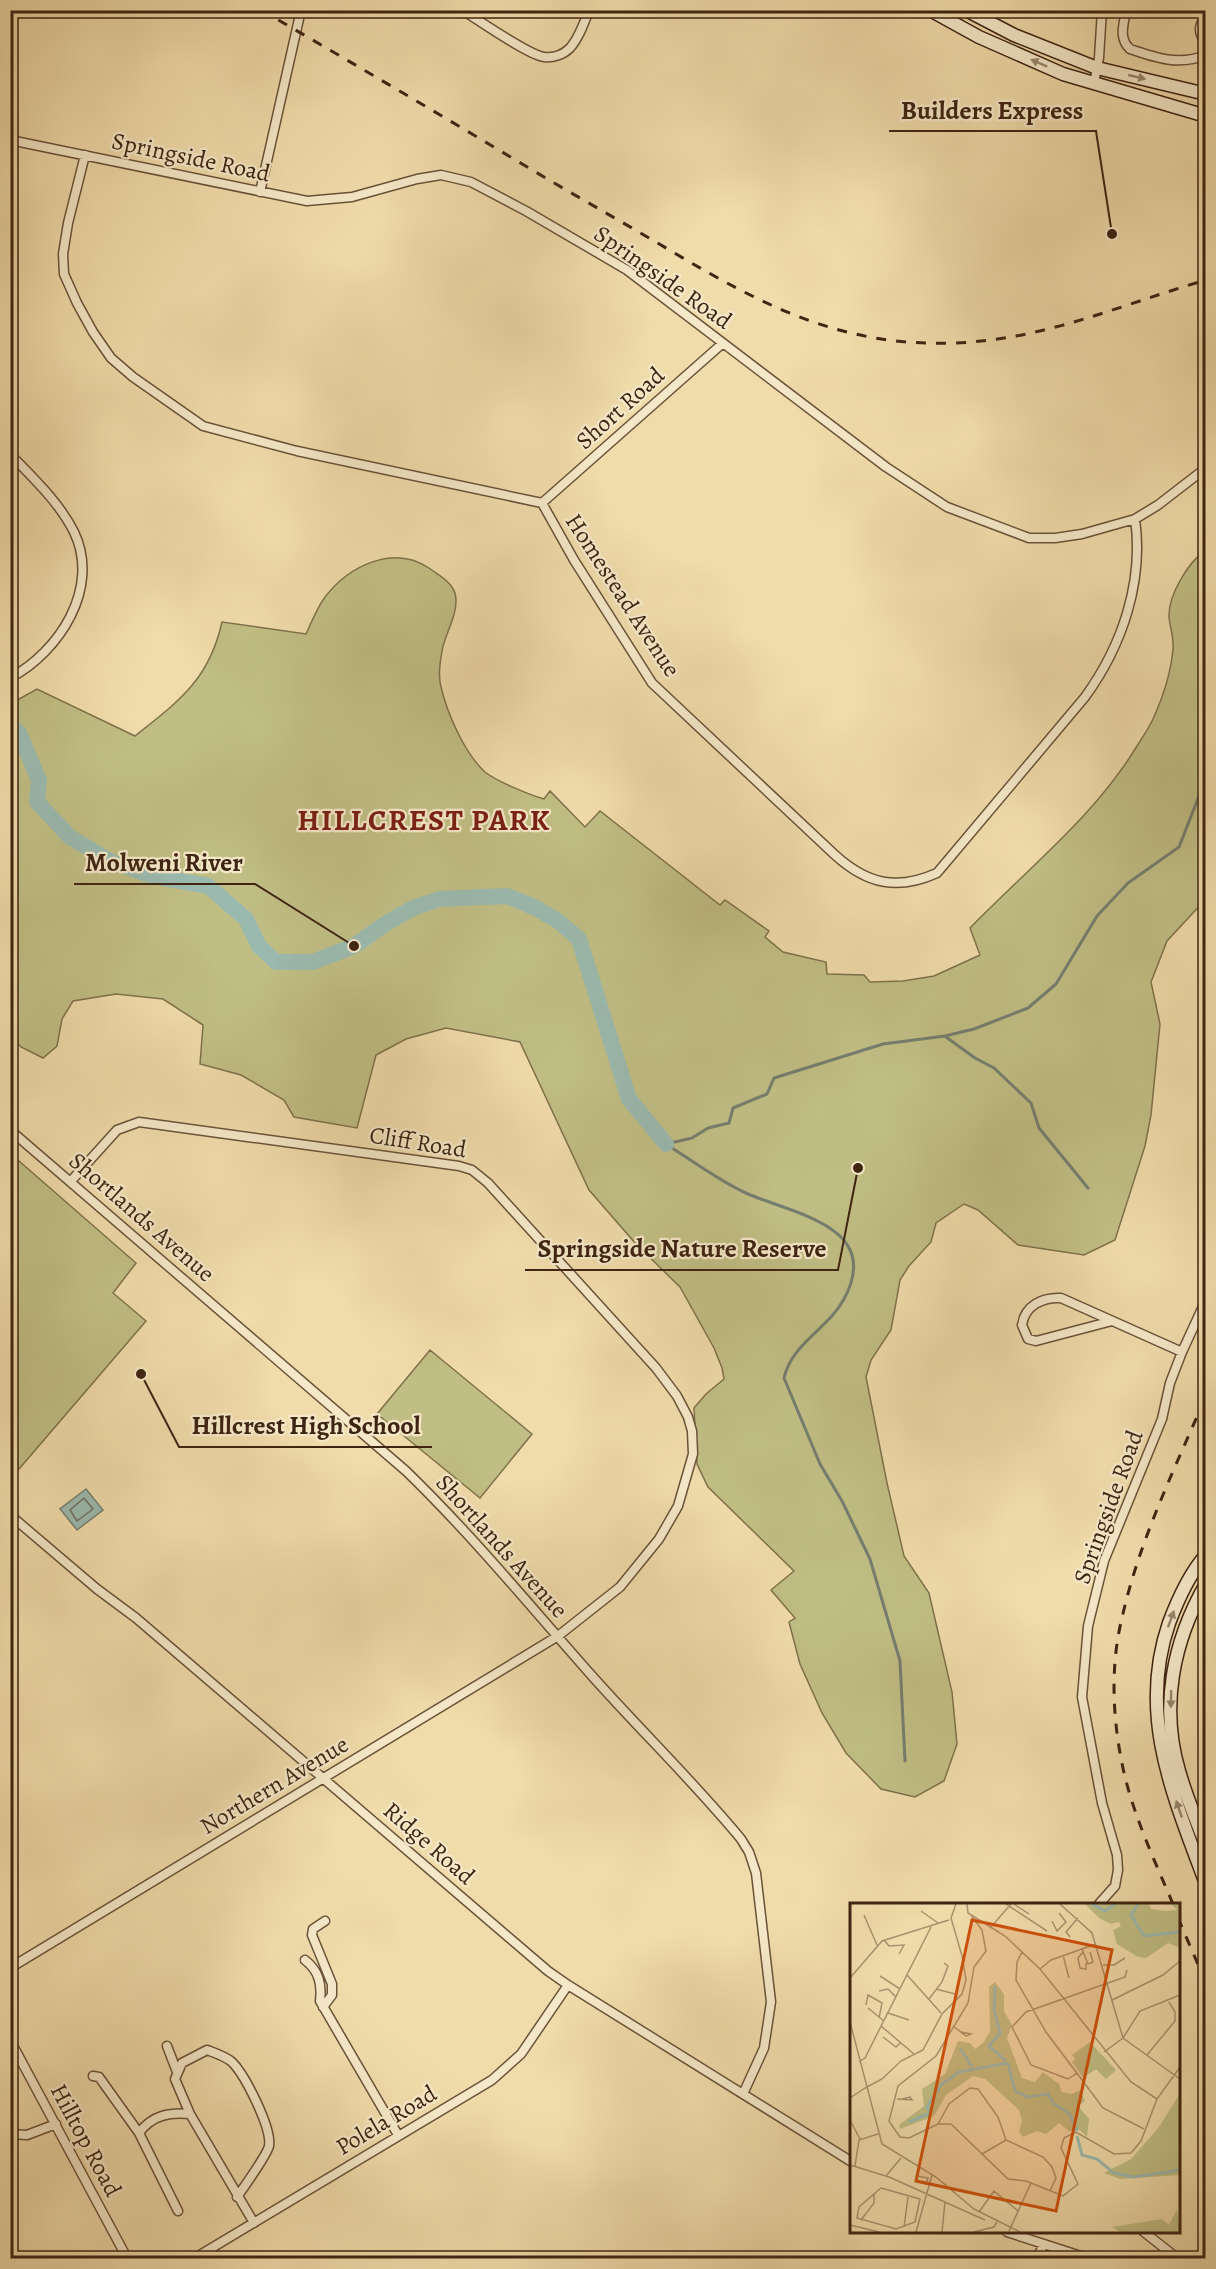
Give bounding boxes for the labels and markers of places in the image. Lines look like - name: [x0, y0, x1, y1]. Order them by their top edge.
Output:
- callout: Builders Express: [889, 87, 1096, 131]
- callout: Molweni River: [74, 840, 255, 884]
- callout: Springside Nature Reserve: [525, 1226, 838, 1270]
- callout: Hillcrest High School: [179, 1403, 432, 1447]

